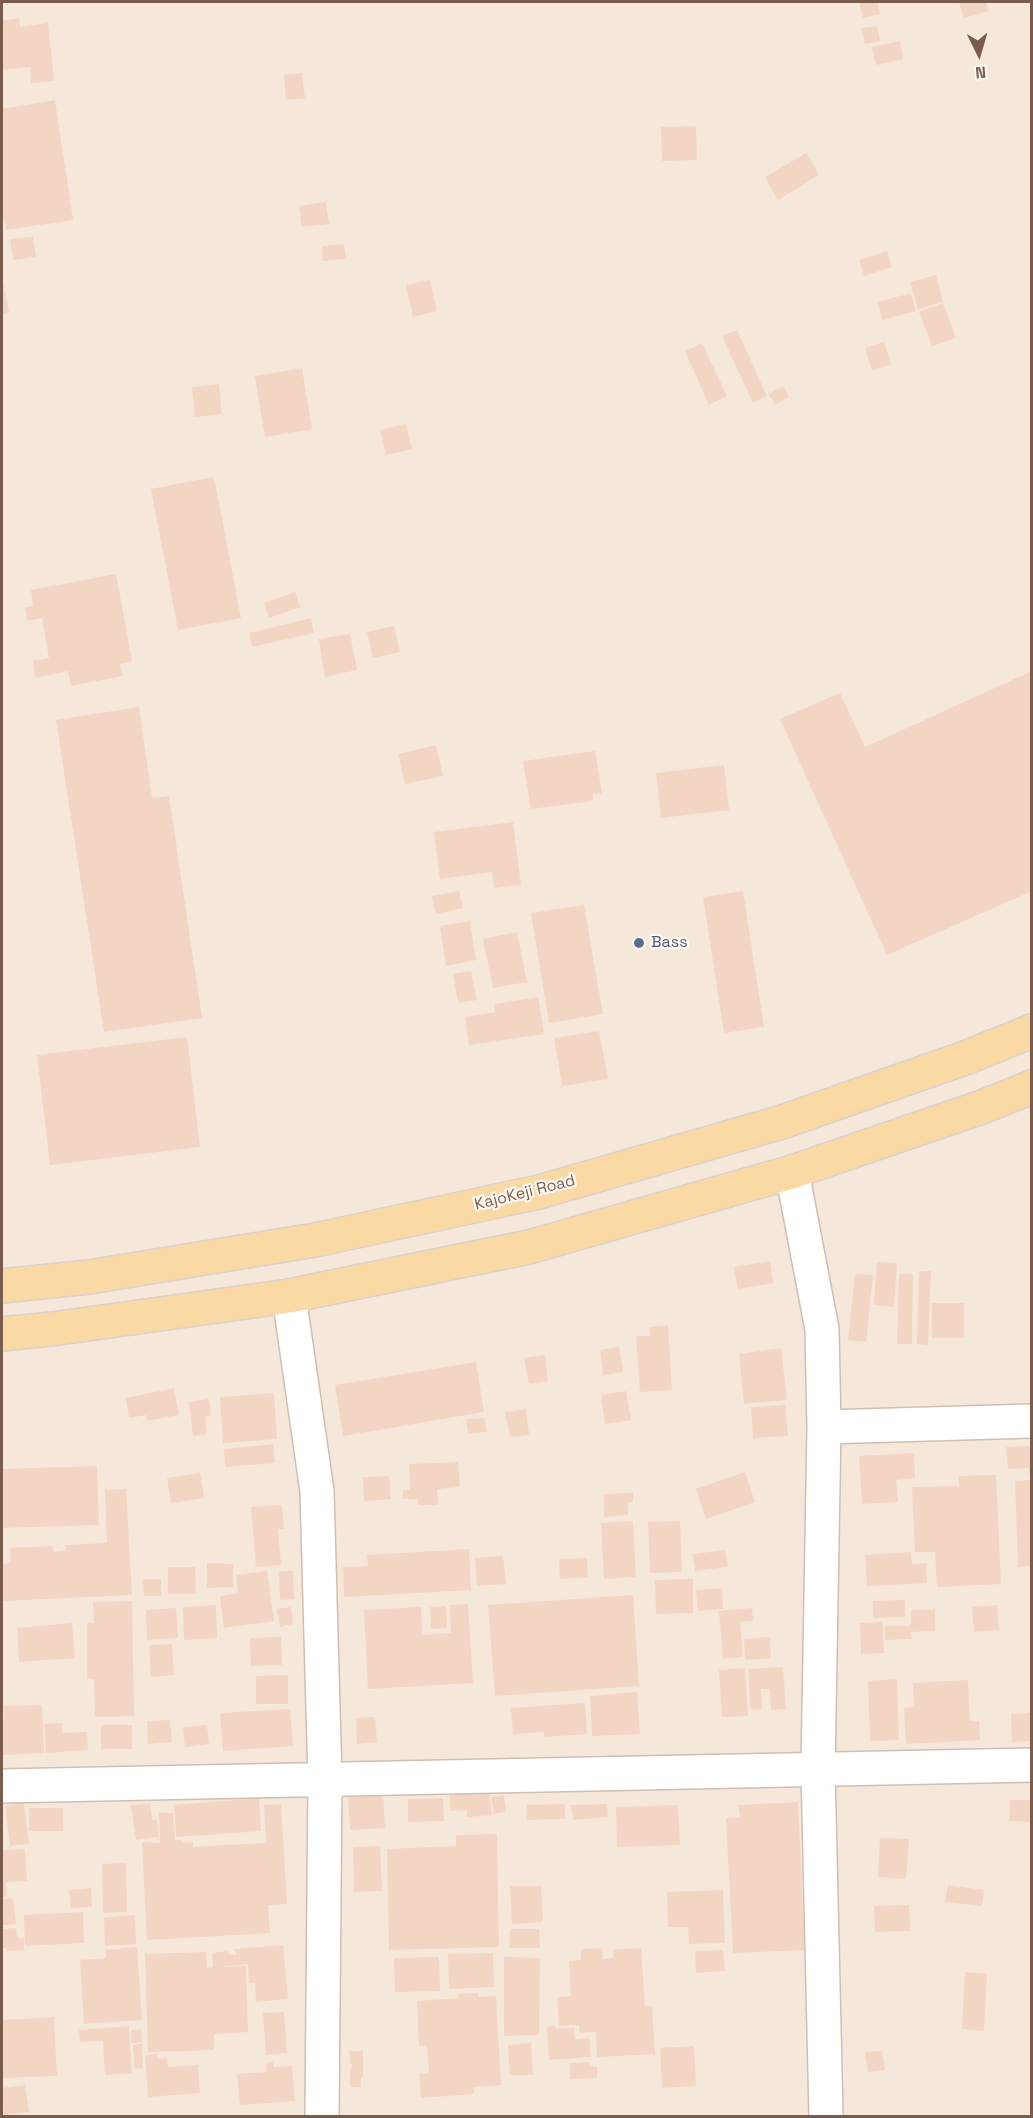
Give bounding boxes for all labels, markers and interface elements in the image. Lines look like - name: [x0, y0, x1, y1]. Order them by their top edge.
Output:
- north arrow: [949, 24, 1009, 84]
- text: N: [974, 62, 987, 83]
- place label: Bass: [651, 933, 688, 953]
- marker: Bass: [632, 936, 646, 950]
- street label: KajoKeji Road: [473, 1171, 577, 1215]

